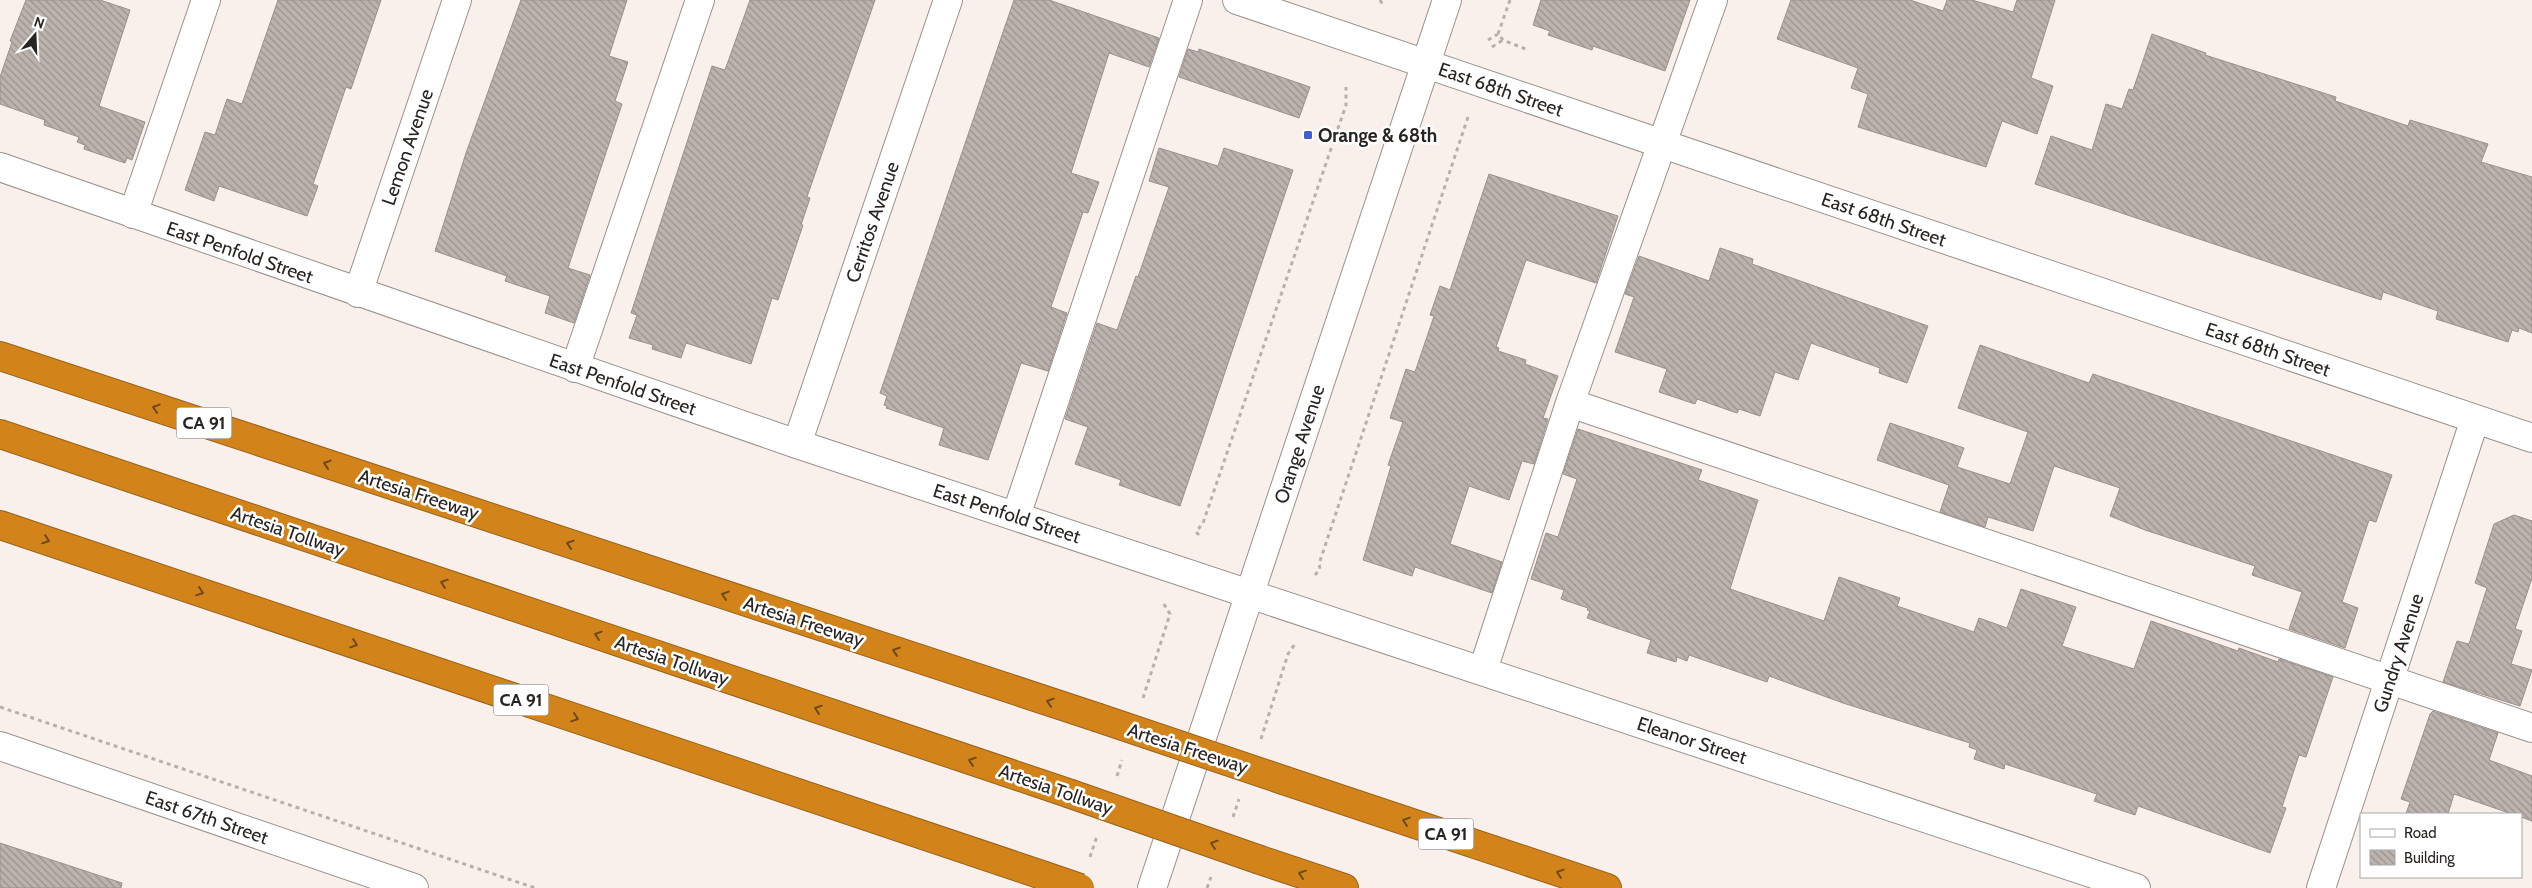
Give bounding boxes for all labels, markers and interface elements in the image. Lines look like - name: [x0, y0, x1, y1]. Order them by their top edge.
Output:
- north arrow: [10, 10, 60, 60]
- text: N: [32, 13, 47, 33]
- street label: East 68th Street: [1435, 57, 1567, 122]
- street label: Lemon Avenue: [377, 86, 438, 208]
- place label: Orange & 68th: [1318, 124, 1437, 147]
- marker: Orange & 68th: [1302, 129, 1314, 141]
- street label: Cerritos Avenue: [841, 158, 904, 286]
- street label: East 68th Street: [1818, 187, 1950, 252]
- street label: East Penfold Street: [163, 217, 317, 289]
- street label: East 68th Street: [2202, 317, 2334, 382]
- street label: East Penfold Street: [546, 349, 700, 421]
- street label: Orange Avenue: [1269, 381, 1330, 507]
- one-way arrow: [153, 404, 161, 414]
- road number: CA 91: [176, 408, 232, 438]
- one-way arrow: [324, 460, 332, 470]
- street label: Artesia Freeway: [356, 464, 482, 525]
- street label: East Penfold Street: [930, 479, 1084, 548]
- street label: Artesia Tollway: [228, 501, 348, 562]
- one-way arrow: [42, 535, 50, 545]
- one-way arrow: [567, 540, 575, 550]
- one-way arrow: [440, 579, 448, 589]
- one-way arrow: [196, 586, 204, 596]
- one-way arrow: [721, 590, 729, 600]
- street label: Gundry Avenue: [2368, 590, 2429, 716]
- street label: Artesia Freeway: [741, 591, 867, 652]
- street label: Artesia Tollway: [612, 630, 732, 691]
- one-way arrow: [594, 631, 602, 641]
- one-way arrow: [350, 638, 358, 648]
- one-way arrow: [892, 647, 900, 657]
- road number: CA 91: [494, 684, 548, 716]
- one-way arrow: [1046, 698, 1055, 708]
- one-way arrow: [814, 705, 823, 715]
- one-way arrow: [570, 712, 578, 722]
- street label: Eleanor Street: [1634, 712, 1750, 769]
- street label: Artesia Freeway: [1125, 718, 1251, 779]
- one-way arrow: [968, 757, 977, 767]
- street label: Artesia Tollway: [996, 759, 1116, 820]
- street label: East 67th Street: [142, 786, 272, 849]
- legend: [2360, 813, 2522, 878]
- one-way arrow: [1403, 817, 1411, 827]
- road number: CA 91: [1418, 819, 1474, 850]
- text: Road: [2404, 824, 2437, 842]
- one-way arrow: [1210, 839, 1218, 849]
- text: Building: [2404, 849, 2455, 867]
- one-way arrow: [1557, 868, 1565, 878]
- one-way arrow: [1298, 870, 1307, 880]

